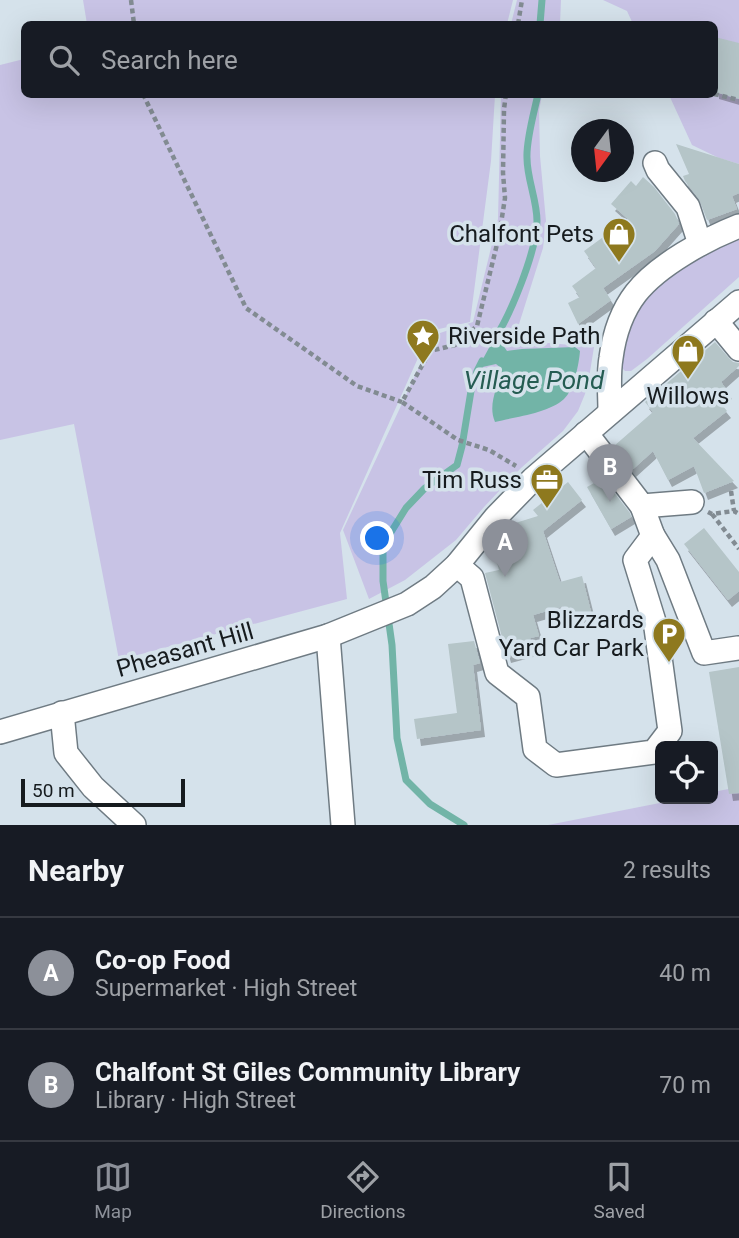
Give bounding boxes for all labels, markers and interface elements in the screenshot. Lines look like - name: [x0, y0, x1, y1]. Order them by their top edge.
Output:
- search box: [21, 21, 718, 98]
- icon: search: [45, 41, 83, 79]
- text: Search here: [101, 45, 238, 75]
- north arrow: [571, 119, 634, 182]
- shop icon: Chalfont Pets: [600, 215, 638, 264]
- place label: Chalfont Pets: [449, 220, 594, 248]
- place icon: Riverside Path: [404, 317, 442, 366]
- place label: Riverside Path: [448, 322, 601, 350]
- shop icon: Willows: [669, 332, 707, 381]
- water label: Village Pond: [464, 365, 605, 395]
- place label: Willows: [647, 382, 729, 410]
- pin: B: [587, 444, 633, 502]
- office icon: Tim Russ: [528, 461, 566, 510]
- place label: Tim Russ: [422, 466, 522, 494]
- pin: A: [482, 519, 528, 577]
- your location: [360, 521, 394, 555]
- place label: Blizzards Yard Car Park: [499, 606, 645, 662]
- parking icon: Blizzards Yard Car Park: [650, 615, 688, 664]
- street label: Pheasant Hill: [113, 617, 257, 683]
- map controls: [655, 741, 718, 804]
- button: locate: [655, 741, 718, 804]
- scale bar: [21, 776, 186, 808]
- text: 50 m: [32, 779, 75, 802]
- text: Nearby: [28, 853, 124, 888]
- text: 2 results: [623, 857, 711, 884]
- text: Co-op Food: [95, 945, 231, 975]
- text: A: [43, 960, 59, 987]
- text: 40 m: [659, 960, 711, 987]
- text: Supermarket · High Street: [95, 975, 357, 1002]
- text: Chalfont St Giles Community Library: [95, 1057, 520, 1087]
- text: B: [44, 1072, 58, 1099]
- text: 70 m: [659, 1072, 711, 1099]
- text: Library · High Street: [95, 1087, 296, 1114]
- tab: Map: [94, 1158, 132, 1223]
- tab: Directions: [320, 1158, 405, 1223]
- tab: Saved: [594, 1158, 645, 1223]

